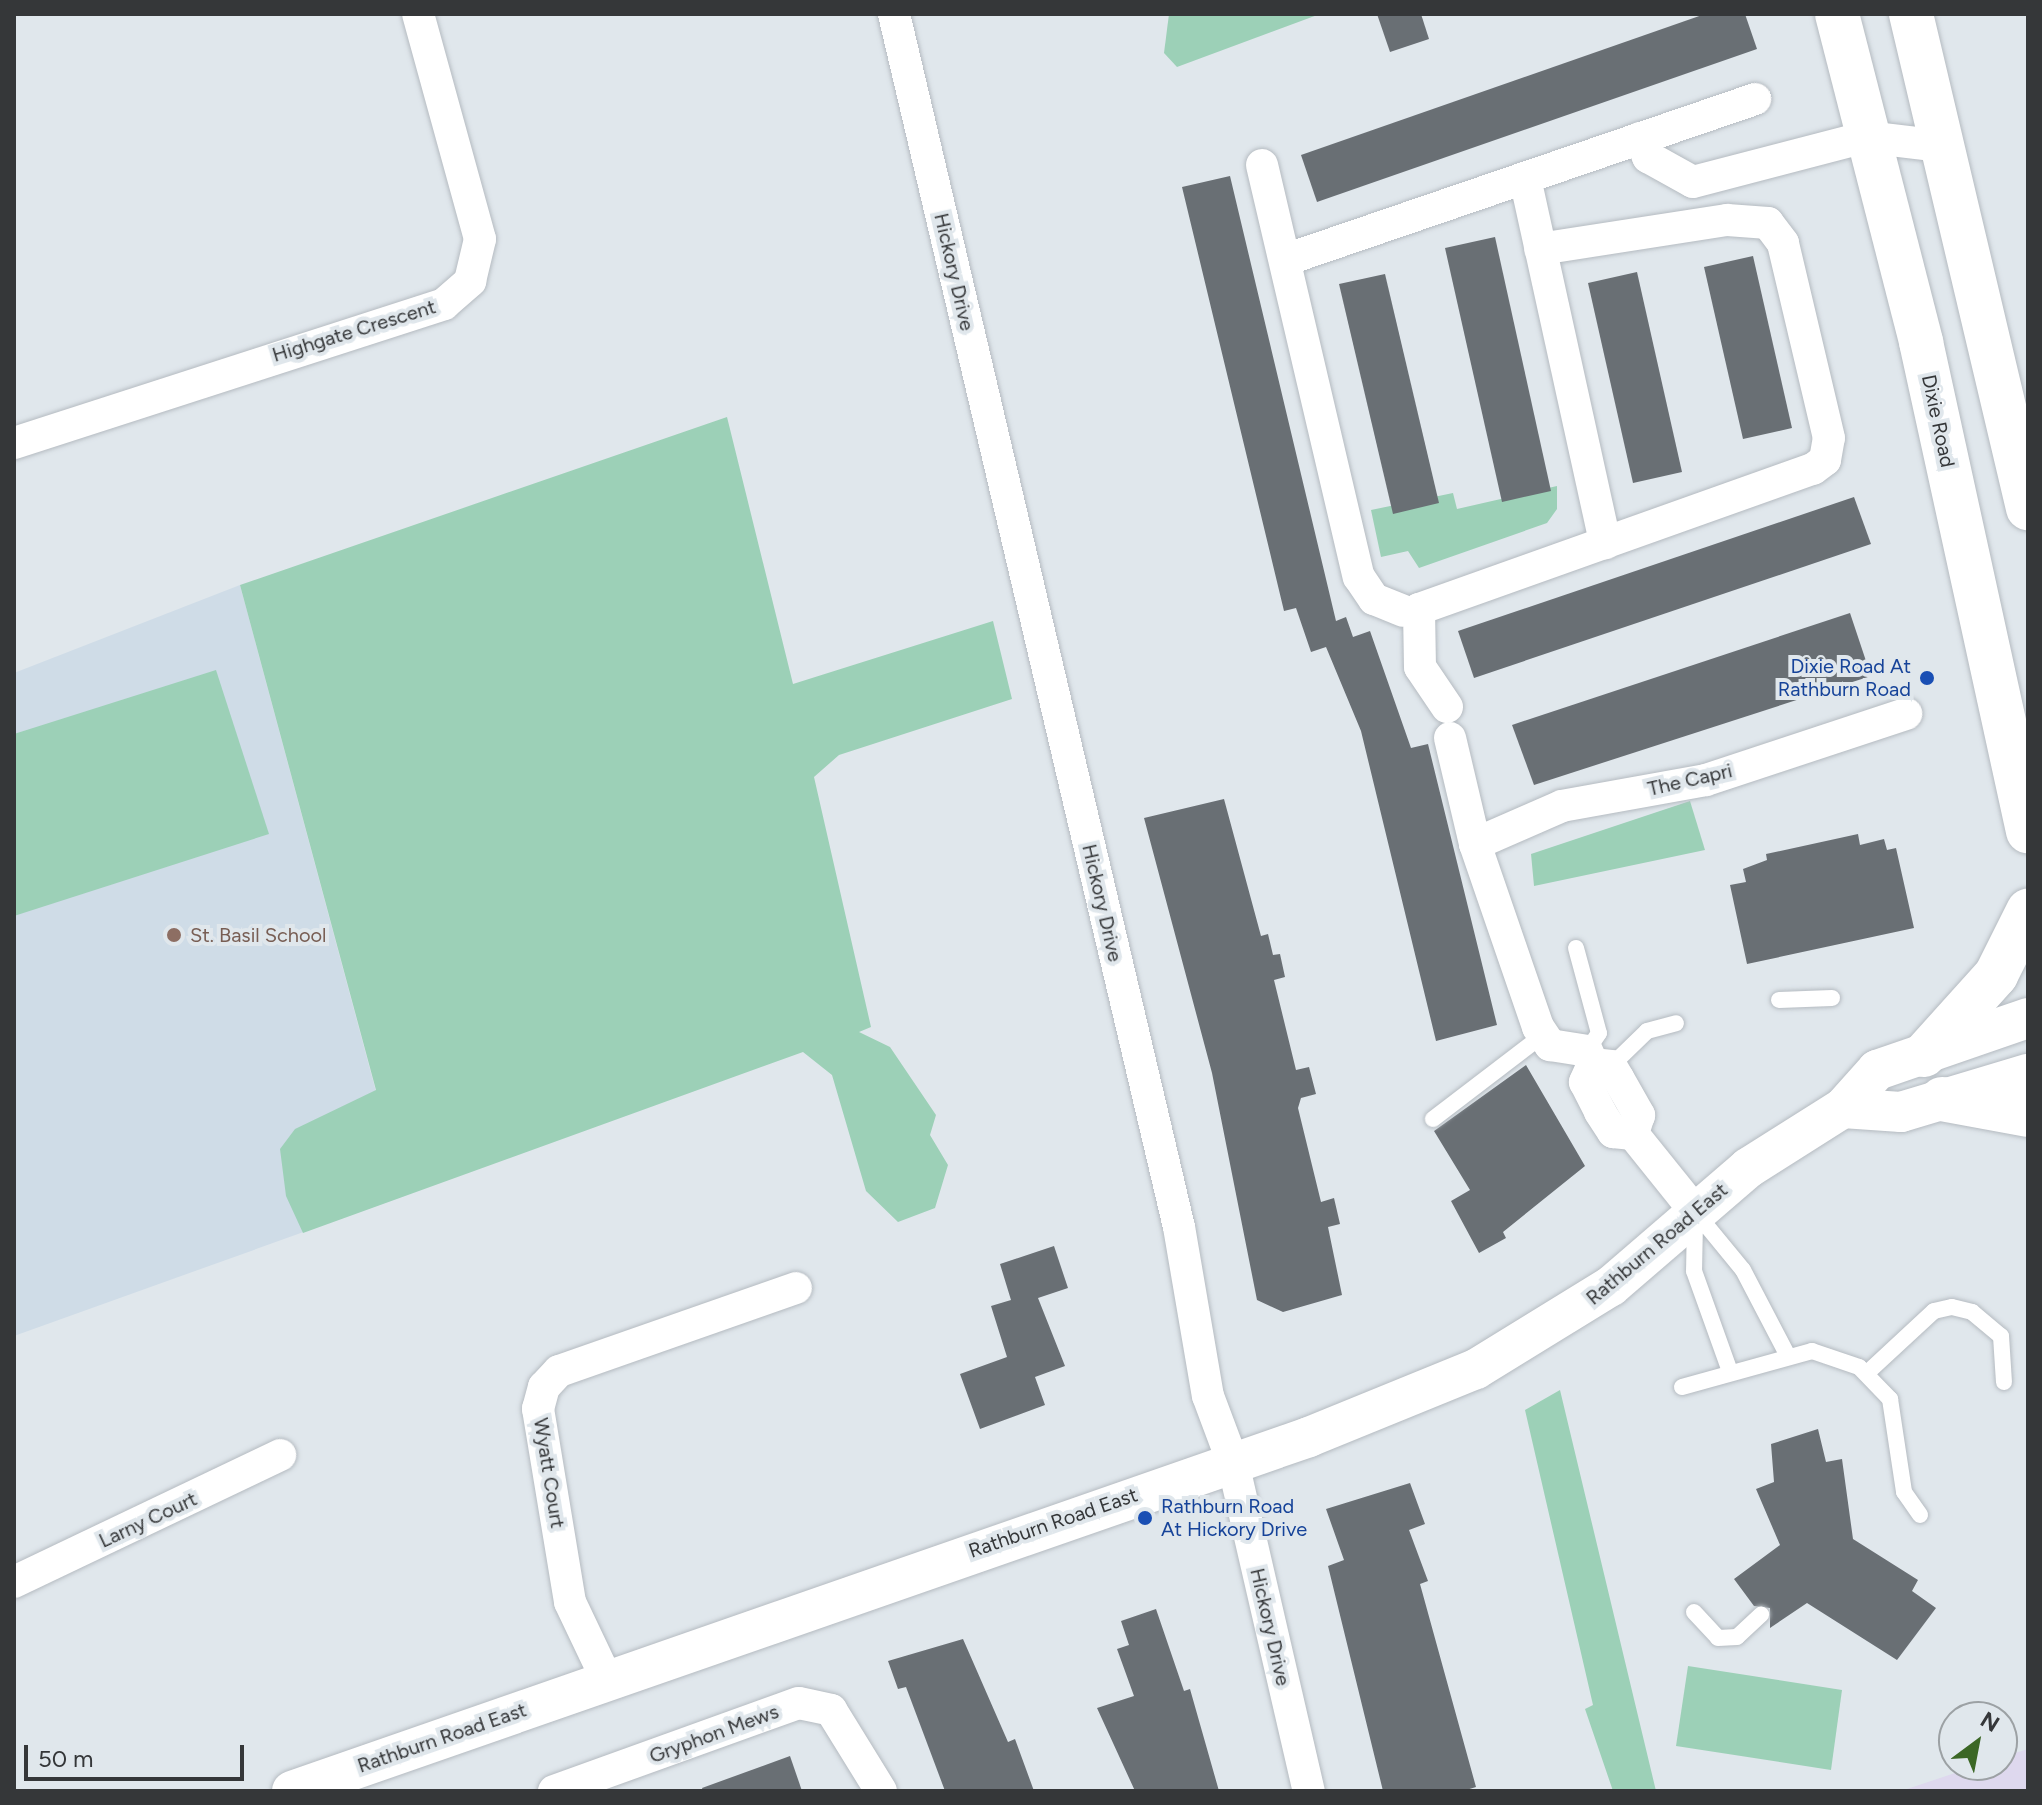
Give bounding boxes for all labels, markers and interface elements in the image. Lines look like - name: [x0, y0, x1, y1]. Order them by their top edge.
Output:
- street label: Hickory Drive: [929, 211, 979, 333]
- street label: Highgate Crescent: [269, 295, 439, 367]
- street label: Dixie Road: [1916, 372, 1960, 470]
- place label: Dixie Road At Rathburn Road: [1778, 654, 1911, 701]
- marker: Dixie Road At Rathburn Road: [1918, 669, 1936, 687]
- street label: The Capri: [1645, 759, 1735, 801]
- street label: Hickory Drive: [1077, 842, 1127, 964]
- place label: St. Basil School: [190, 923, 327, 947]
- marker: St. Basil School: [165, 926, 183, 944]
- street label: Rathburn Road East: [1581, 1178, 1733, 1310]
- street label: Wyatt Court: [528, 1416, 570, 1530]
- street label: Rathburn Road East: [965, 1483, 1141, 1563]
- street label: Larny Court: [95, 1487, 201, 1553]
- place label: Rathburn Road At Hickory Drive: [1161, 1494, 1307, 1541]
- marker: Rathburn Road At Hickory Drive: [1136, 1509, 1154, 1527]
- street label: Hickory Drive: [1245, 1566, 1295, 1688]
- street label: Rathburn Road East: [354, 1698, 530, 1778]
- street label: Gryphon Mews: [646, 1700, 782, 1768]
- north arrow: [1938, 1701, 2018, 1781]
- text: N: [1976, 1706, 2004, 1738]
- scale bar: [28, 1729, 248, 1779]
- text: 50 m: [38, 1744, 94, 1773]

